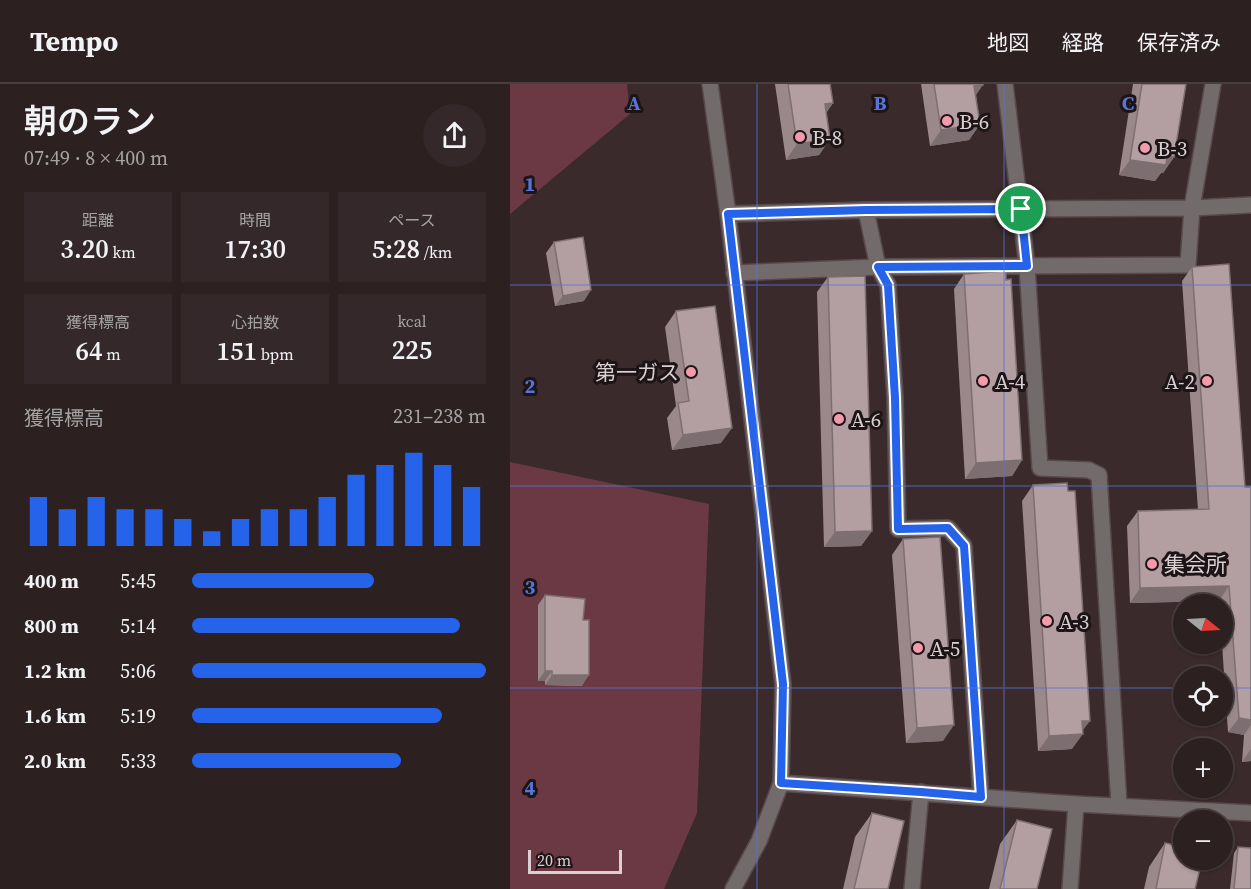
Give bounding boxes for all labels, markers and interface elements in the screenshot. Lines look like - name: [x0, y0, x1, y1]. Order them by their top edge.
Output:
- text: Tempo: [30, 22, 118, 60]
- text: 地図: [987, 28, 1029, 57]
- text: 経路: [1062, 28, 1104, 57]
- text: 保存済み: [1137, 28, 1221, 57]
- text: A: [627, 89, 641, 117]
- text: B: [873, 89, 887, 117]
- text: C: [1122, 89, 1134, 117]
- text: 朝のラン: [24, 99, 156, 144]
- button: share: [423, 104, 486, 167]
- place label: B-6: [959, 107, 989, 136]
- marker: B-6: [940, 114, 954, 128]
- place label: B-8: [812, 123, 842, 152]
- marker: B-8: [793, 130, 807, 144]
- place label: B-3: [1157, 134, 1187, 163]
- marker: B-3: [1138, 141, 1152, 155]
- text: 07:49 · 8 × 400 m: [24, 144, 168, 172]
- text: 1: [525, 170, 535, 198]
- pin: [995, 183, 1046, 234]
- icon: arrive: [1004, 192, 1037, 225]
- text: 距離: [82, 209, 114, 231]
- text: 時間: [239, 209, 271, 231]
- text: ペース: [388, 209, 436, 231]
- text: 3.20: [60, 231, 109, 267]
- text: 17:30: [224, 231, 286, 267]
- text: 5:28: [372, 231, 420, 267]
- text: km: [109, 241, 136, 263]
- text: /km: [420, 241, 452, 263]
- text: kcal: [397, 310, 427, 332]
- text: 獲得標高: [66, 311, 130, 333]
- text: 心拍数: [231, 311, 279, 333]
- text: 225: [392, 332, 432, 368]
- text: 64: [75, 333, 102, 369]
- text: 151: [216, 333, 257, 369]
- text: m: [102, 343, 121, 365]
- text: bpm: [257, 343, 294, 365]
- place label: 第一ガス: [595, 358, 679, 387]
- marker: 第一ガス: [684, 365, 698, 379]
- place label: A-4: [995, 367, 1026, 396]
- place label: A-2: [1165, 367, 1195, 396]
- text: 2: [525, 372, 536, 400]
- marker: A-4: [976, 374, 990, 388]
- marker: A-2: [1200, 374, 1214, 388]
- text: 231–238 m: [393, 402, 486, 430]
- text: 獲得標高: [24, 404, 104, 432]
- place label: A-6: [851, 405, 881, 434]
- marker: A-6: [832, 412, 846, 426]
- place label: 集会所: [1164, 550, 1227, 579]
- marker: 集会所: [1145, 557, 1159, 571]
- text: 400 m: [24, 567, 79, 595]
- text: 5:45: [120, 567, 156, 595]
- text: 3: [525, 573, 536, 601]
- north arrow: [1173, 594, 1233, 654]
- map controls: [1173, 594, 1233, 870]
- place label: A-3: [1059, 607, 1089, 636]
- text: 800 m: [24, 612, 79, 640]
- text: 5:14: [120, 612, 156, 640]
- marker: A-3: [1040, 614, 1054, 628]
- place label: A-5: [930, 634, 960, 663]
- marker: A-5: [911, 641, 925, 655]
- text: 1.2 km: [24, 657, 86, 685]
- text: 5:06: [120, 657, 156, 685]
- button: locate: [1173, 666, 1233, 726]
- text: 1.6 km: [24, 702, 86, 730]
- text: 5:19: [120, 702, 156, 730]
- button: +: [1173, 738, 1233, 798]
- text: 2.0 km: [24, 747, 86, 775]
- text: 5:33: [120, 747, 156, 775]
- text: 4: [525, 774, 536, 802]
- button: −: [1173, 810, 1233, 870]
- scale bar: [528, 847, 622, 874]
- text: 20 m: [537, 849, 571, 871]

